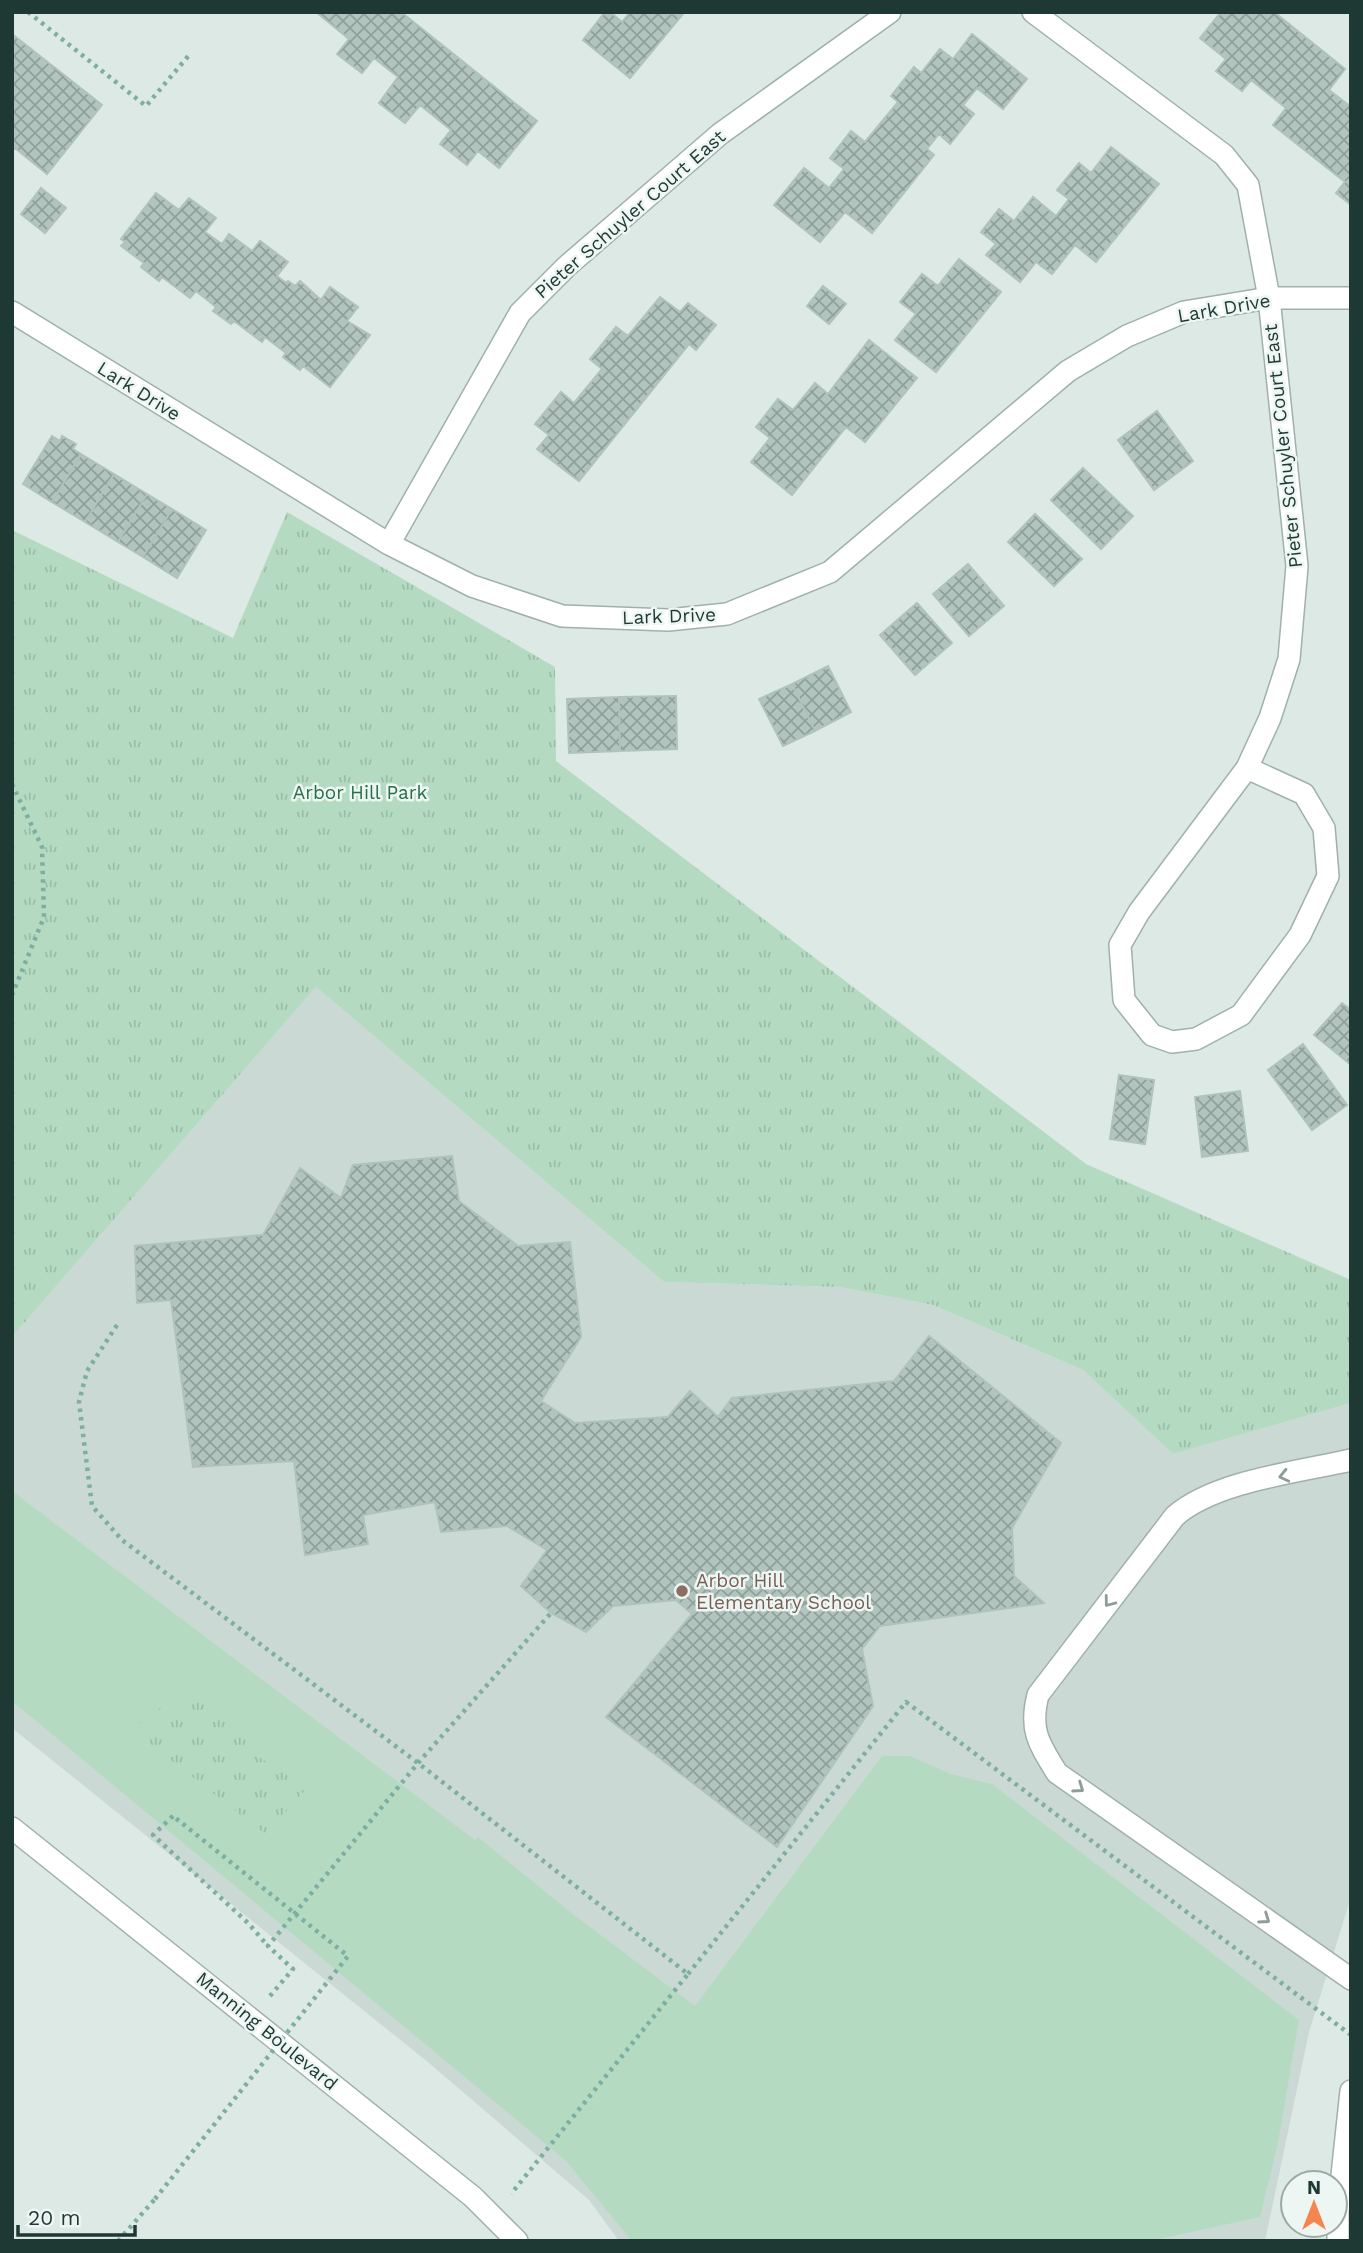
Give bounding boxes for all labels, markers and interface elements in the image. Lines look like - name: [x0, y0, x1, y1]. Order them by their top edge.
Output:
- street label: Pieter Schuyler Court East: [530, 125, 730, 303]
- street label: Lark Drive: [1176, 289, 1272, 327]
- street label: Pieter Schuyler Court East: [1259, 323, 1307, 569]
- street label: Lark Drive: [93, 356, 185, 426]
- street label: Lark Drive: [622, 603, 716, 629]
- park label: Arbor Hill Park: [293, 781, 428, 804]
- one-way arrow: [1278, 1467, 1290, 1482]
- place label: Arbor Hill Elementary School: [696, 1569, 871, 1614]
- marker: Arbor Hill Elementary School: [674, 1583, 690, 1599]
- one-way arrow: [1104, 1595, 1117, 1607]
- one-way arrow: [1071, 1780, 1084, 1792]
- one-way arrow: [1257, 1911, 1270, 1923]
- street label: Manning Boulevard: [192, 1967, 342, 2095]
- north arrow: [1279, 2169, 1349, 2239]
- text: N: [1307, 2176, 1321, 2199]
- scale bar: [18, 2194, 135, 2238]
- text: 20 m: [28, 2205, 80, 2230]

